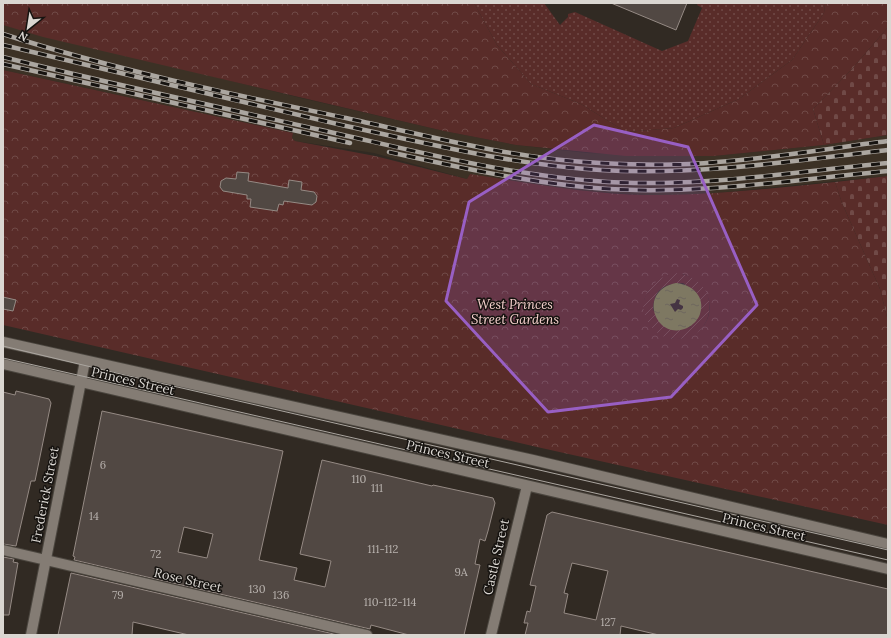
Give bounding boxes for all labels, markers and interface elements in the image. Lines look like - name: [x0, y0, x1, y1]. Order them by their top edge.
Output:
- north arrow: [8, 8, 48, 48]
- text: N: [15, 28, 30, 45]
- park label: West Princes Street Gardens: [471, 296, 559, 328]
- street label: Princes Street: [90, 363, 176, 399]
- street label: Princes Street: [405, 436, 491, 472]
- street label: Frederick Street: [27, 445, 63, 545]
- house number: 6: [100, 458, 106, 472]
- house number: 110: [352, 472, 367, 486]
- house number: 111: [371, 481, 383, 495]
- house number: 14: [89, 509, 99, 523]
- street label: Princes Street: [721, 509, 807, 545]
- street label: Castle Street: [479, 517, 513, 597]
- house number: 111-112: [368, 542, 399, 556]
- house number: 72: [151, 547, 162, 561]
- street label: Rose Street: [152, 564, 224, 596]
- house number: 9A: [454, 565, 469, 579]
- house number: 130: [249, 582, 266, 596]
- house number: 79: [112, 588, 124, 602]
- house number: 136: [273, 588, 289, 602]
- house number: 110-112-114: [364, 595, 416, 609]
- house number: 127: [601, 615, 615, 629]

